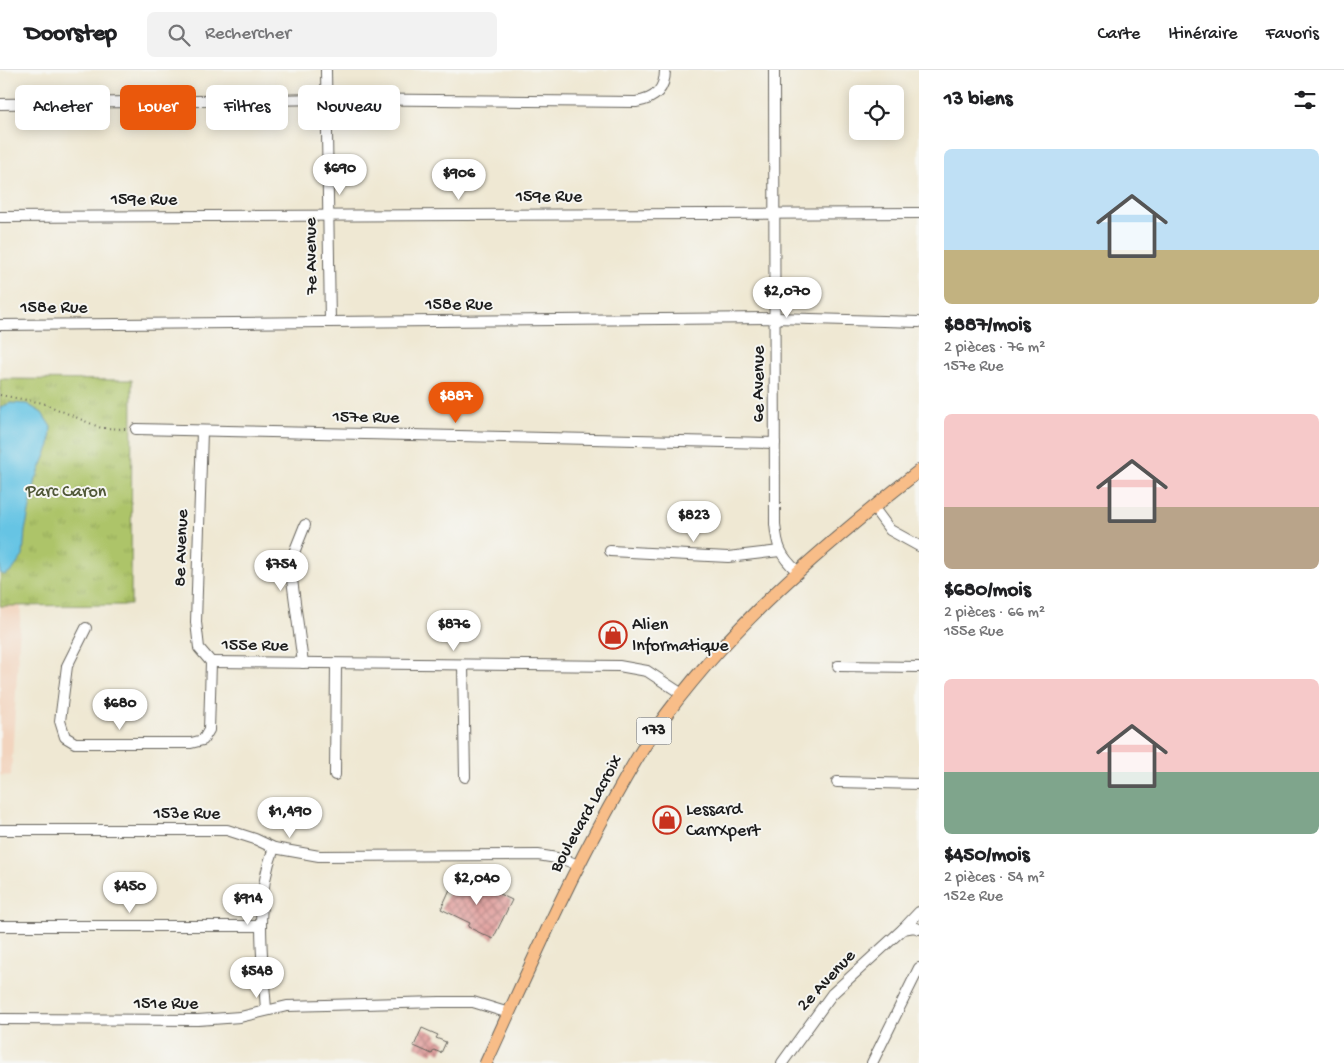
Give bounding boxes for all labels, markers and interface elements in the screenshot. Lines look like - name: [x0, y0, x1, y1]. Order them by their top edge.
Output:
- search box: [147, 12, 497, 57]
- text: Doorstep: [25, 20, 117, 49]
- icon: search: [165, 21, 193, 49]
- text: Rechercher: [205, 23, 291, 46]
- text: Carte: [1097, 24, 1140, 45]
- text: Itinéraire: [1168, 24, 1238, 45]
- text: Favoris: [1266, 24, 1319, 45]
- chip: Acheter: [15, 85, 110, 130]
- chip: Louer: [120, 85, 196, 130]
- chip: Filtres: [206, 85, 288, 130]
- chip: Nouveau: [298, 85, 400, 130]
- map controls: [849, 85, 904, 140]
- button: locate: [849, 85, 904, 140]
- icon: filters: [1291, 86, 1319, 114]
- text: 13 biens: [944, 88, 1013, 113]
- pin: $690: [310, 154, 370, 196]
- pin: $906: [429, 158, 489, 201]
- text: $690: [324, 160, 356, 179]
- text: $906: [443, 165, 475, 184]
- icon: home: [1087, 181, 1177, 271]
- street label: 159e Rue: [515, 187, 583, 208]
- street label: 159e Rue: [110, 190, 178, 211]
- street label: 7e Avenue: [301, 217, 323, 296]
- pin: $2,070: [746, 276, 828, 319]
- text: $2,070: [764, 283, 810, 302]
- street label: 158e Rue: [424, 295, 493, 316]
- street label: 158e Rue: [19, 298, 88, 319]
- text: $887/mois: [944, 314, 1031, 339]
- text: 2 pièces · 76 m²: [944, 339, 1045, 358]
- street label: 6e Avenue: [749, 345, 770, 422]
- text: 157e Rue: [944, 358, 1003, 377]
- pin: $887: [426, 382, 486, 424]
- text: $887: [439, 388, 473, 407]
- street label: 157e Rue: [331, 407, 400, 429]
- icon: home: [1087, 446, 1177, 536]
- park label: Parc Caron: [25, 482, 107, 503]
- pin: $823: [664, 500, 724, 543]
- text: $823: [678, 507, 710, 526]
- street label: 8e Avenue: [170, 508, 194, 587]
- pin: $754: [251, 550, 311, 592]
- text: $754: [265, 556, 297, 575]
- text: $680/mois: [944, 579, 1031, 604]
- text: 2 pièces · 66 m²: [944, 604, 1045, 623]
- pin: $876: [424, 610, 484, 652]
- place label: Alien Informatique: [632, 615, 729, 657]
- text: $876: [438, 616, 470, 635]
- shop icon: Alien Informatique: [598, 620, 628, 650]
- text: 155e Rue: [944, 623, 1003, 642]
- street label: 155e Rue: [220, 635, 289, 657]
- pin: $680: [90, 688, 150, 731]
- text: $680: [103, 695, 137, 714]
- icon: home: [1087, 711, 1177, 801]
- road number: 173: [636, 718, 672, 744]
- street label: Boulevard Lacroix: [546, 751, 628, 877]
- pin: $1,490: [249, 796, 331, 839]
- place label: Lessard CarrXpert: [686, 800, 762, 842]
- text: $1,490: [268, 803, 312, 822]
- street label: 153e Rue: [153, 804, 221, 825]
- shop icon: Lessard CarrXpert: [652, 805, 682, 835]
- text: $450/mois: [944, 844, 1029, 869]
- pin: $2,040: [436, 864, 518, 906]
- text: 2 pièces · 54 m²: [944, 869, 1045, 888]
- text: $2,040: [454, 870, 500, 889]
- pin: $450: [100, 872, 160, 914]
- text: $450: [114, 878, 146, 897]
- pin: $914: [218, 884, 278, 926]
- text: 152e Rue: [944, 888, 1003, 907]
- text: $914: [233, 890, 263, 909]
- street label: 2e Avenue: [793, 945, 861, 1016]
- pin: $548: [227, 956, 287, 999]
- text: $548: [241, 963, 273, 982]
- street label: 151e Rue: [133, 994, 199, 1015]

